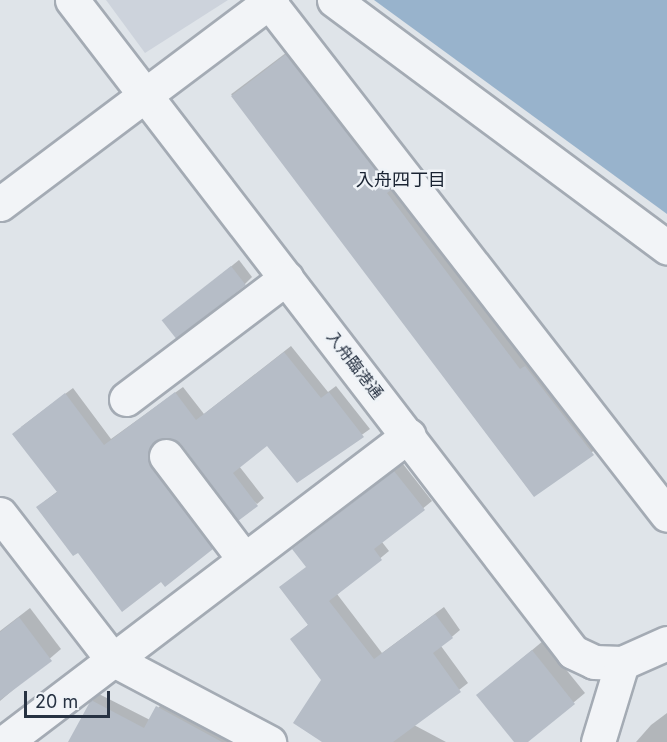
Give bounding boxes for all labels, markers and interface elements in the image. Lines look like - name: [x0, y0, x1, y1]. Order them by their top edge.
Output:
- district label: 入舟四丁目: [356, 169, 446, 191]
- street label: 入舟臨港通: [323, 328, 387, 402]
- scale bar: [27, 679, 112, 717]
- text: 20 m: [35, 691, 78, 712]

